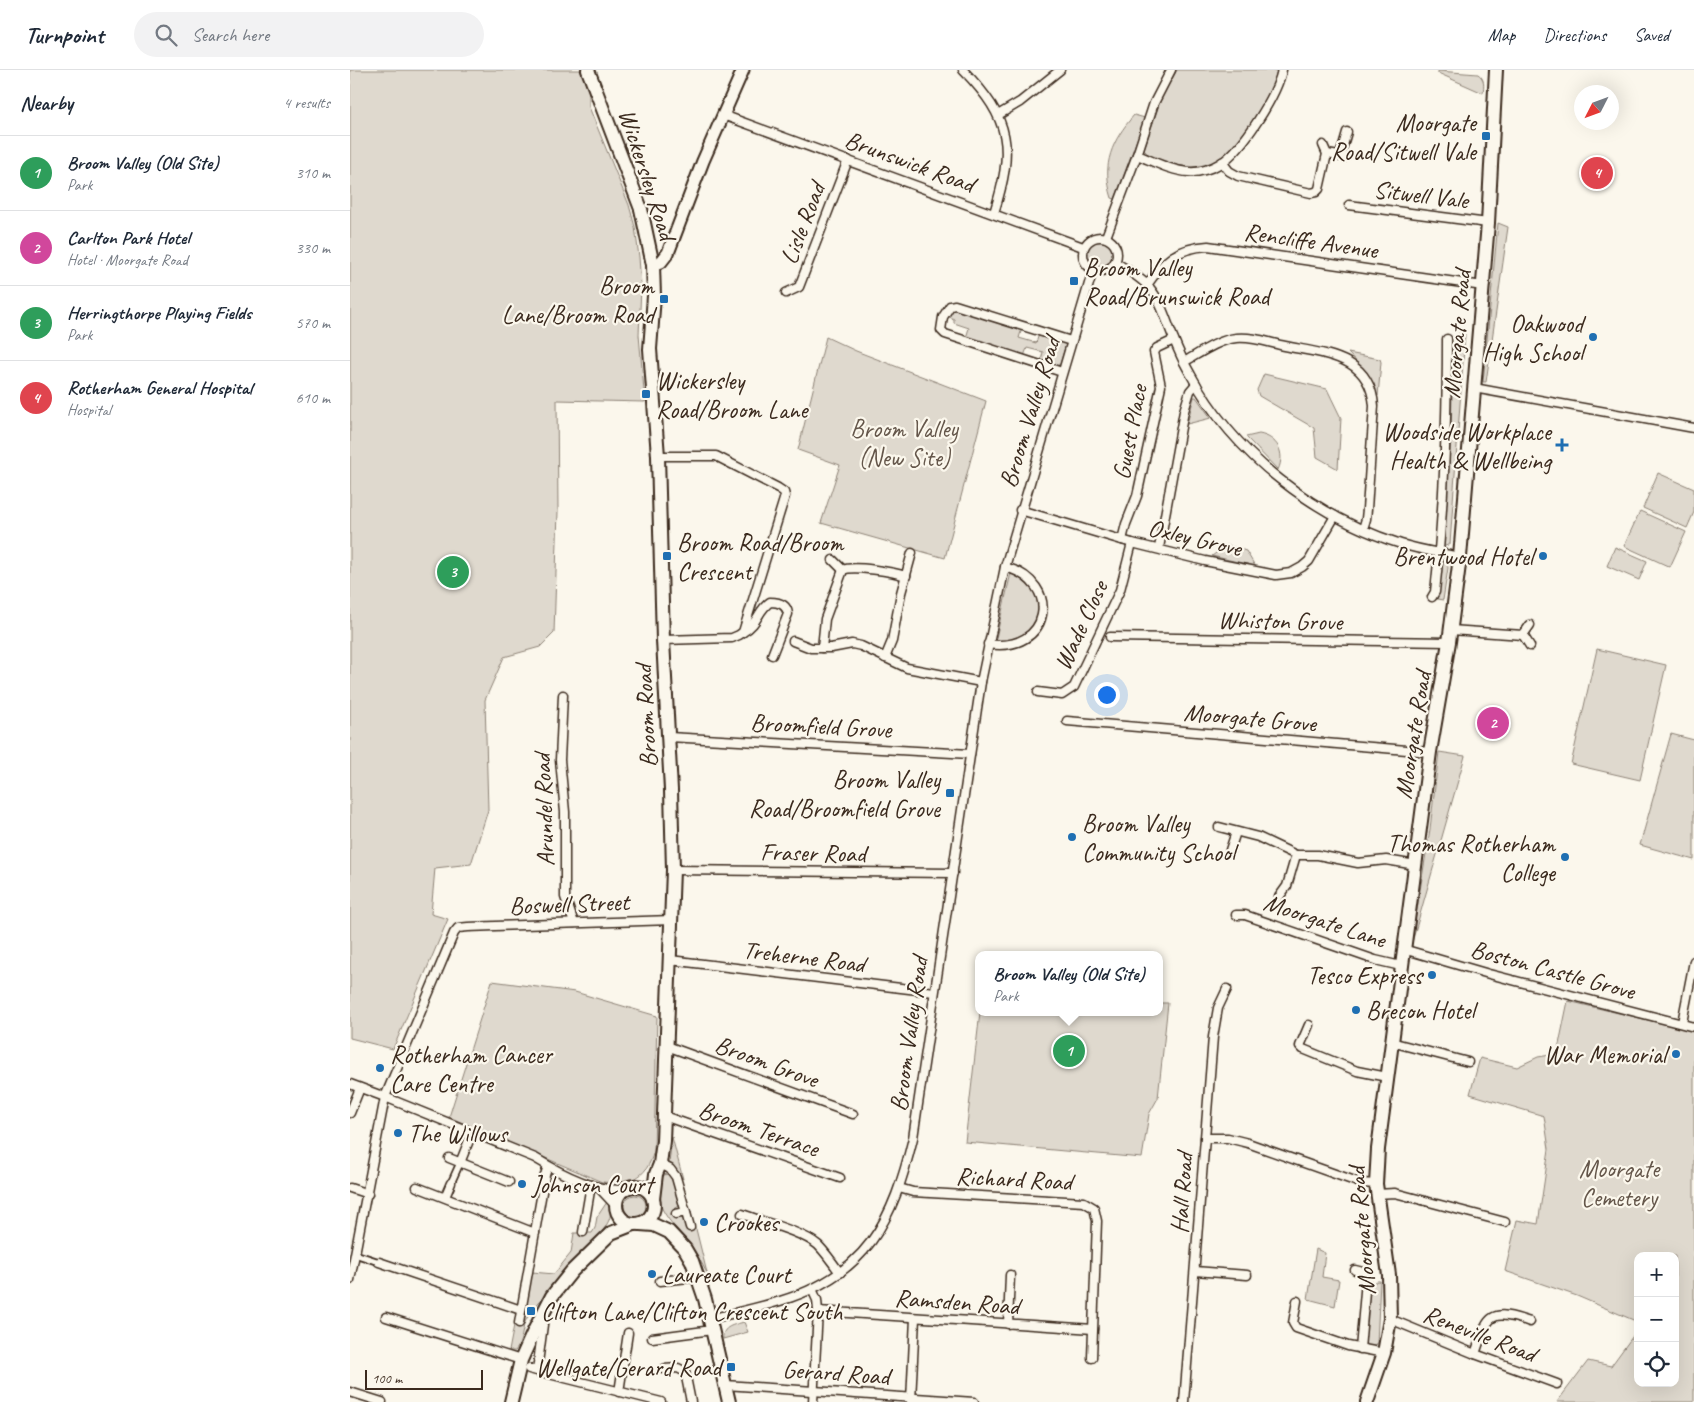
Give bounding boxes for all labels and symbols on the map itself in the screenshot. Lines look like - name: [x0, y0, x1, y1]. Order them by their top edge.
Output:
- north arrow: [1574, 85, 1619, 130]
- street label: Wickersley Road: [611, 105, 685, 248]
- place label: Moorgate Road/Sitwell Vale: [1331, 107, 1478, 168]
- street label: Brunswick Road: [841, 124, 983, 202]
- marker: Moorgate Road/Sitwell Vale: [1480, 130, 1492, 142]
- pin: 4: [1581, 154, 1613, 192]
- street label: Sitwell Vale: [1372, 173, 1472, 217]
- street label: Lisle Road: [773, 175, 834, 269]
- street label: Rencliffe Avenue: [1242, 216, 1381, 266]
- place label: Broom Valley Road/Brunswick Road: [1084, 252, 1274, 313]
- street label: Moorgate Road: [1435, 265, 1479, 399]
- place label: Broom Lane/Broom Road: [502, 270, 657, 331]
- marker: Broom Valley Road/Brunswick Road: [1068, 275, 1080, 287]
- marker: Broom Lane/Broom Road: [658, 293, 670, 305]
- place label: Oakwood High School: [1483, 308, 1588, 369]
- street label: Broom Valley Road: [992, 330, 1069, 491]
- marker: Oakwood High School: [1587, 331, 1599, 343]
- place label: Wickersley Road/Broom Lane: [656, 365, 809, 426]
- street label: Guest Place: [1105, 380, 1155, 482]
- marker: Wickersley Road/Broom Lane: [640, 388, 652, 400]
- park label: Broom Valley (New Site): [850, 413, 959, 474]
- place label: Woodside Workplace Health & Wellbeing: [1383, 416, 1553, 477]
- marker: Woodside Workplace Health & Wellbeing: [1555, 438, 1569, 452]
- street label: Oxley Grove: [1145, 512, 1247, 565]
- place label: Broom Road/Broom Crescent: [677, 527, 845, 588]
- place label: Brentwood Hotel: [1393, 541, 1538, 573]
- marker: Broom Road/Broom Crescent: [661, 550, 673, 562]
- marker: Brentwood Hotel: [1537, 550, 1549, 562]
- pin: 3: [437, 553, 469, 591]
- street label: Wade Close: [1046, 574, 1116, 675]
- street label: Whiston Grove: [1218, 604, 1344, 638]
- street label: Broom Road: [627, 661, 665, 768]
- street label: Moorgate Road: [1387, 665, 1439, 801]
- your location: [1094, 682, 1120, 708]
- street label: Moorgate Grove: [1182, 696, 1319, 740]
- pin: 2: [1477, 704, 1509, 742]
- street label: Broomfield Grove: [750, 706, 894, 746]
- street label: Arundel Road: [526, 749, 562, 867]
- place label: Broom Valley Road/Broomfield Grove: [749, 764, 942, 825]
- marker: Broom Valley Road/Broomfield Grove: [944, 787, 956, 799]
- place label: Broom Valley Community School: [1082, 808, 1240, 869]
- place label: Thomas Rotherham College: [1387, 828, 1557, 889]
- marker: Broom Valley Community School: [1066, 831, 1078, 843]
- street label: Fraser Road: [760, 836, 870, 870]
- marker: Thomas Rotherham College: [1559, 851, 1571, 863]
- street label: Boswell Street: [509, 886, 632, 922]
- street label: Moorgate Lane: [1260, 886, 1391, 956]
- street label: Boston Castle Grove: [1467, 933, 1640, 1008]
- street label: Treherne Road: [741, 934, 871, 981]
- street label: Broom Valley Road: [882, 952, 936, 1113]
- place label: Tesco Express: [1307, 960, 1424, 992]
- marker: Tesco Express: [1426, 969, 1438, 981]
- place label: Brecon Hotel: [1366, 995, 1479, 1027]
- marker: Brecon Hotel: [1350, 1004, 1362, 1016]
- street label: Broom Grove: [711, 1028, 824, 1096]
- pin: 1: [1053, 1032, 1085, 1070]
- place label: Rotherham Cancer Care Centre: [390, 1039, 554, 1100]
- place label: War Memorial: [1544, 1039, 1671, 1071]
- marker: War Memorial: [1670, 1048, 1682, 1060]
- marker: Rotherham Cancer Care Centre: [374, 1062, 386, 1074]
- street label: Broom Terrace: [694, 1093, 825, 1165]
- place label: The Willows: [408, 1118, 510, 1150]
- marker: The Willows: [392, 1127, 404, 1139]
- street label: Hall Road: [1163, 1148, 1201, 1235]
- park label: Moorgate Cemetery: [1579, 1153, 1661, 1214]
- street label: Richard Road: [955, 1160, 1077, 1198]
- street label: Moorgate Road: [1340, 1161, 1384, 1296]
- place label: Johnson Court: [531, 1169, 657, 1201]
- marker: Johnson Court: [516, 1178, 528, 1190]
- place label: Crookes: [714, 1207, 781, 1239]
- marker: Crookes: [698, 1216, 710, 1228]
- place label: Laureate Court: [662, 1259, 793, 1291]
- marker: Laureate Court: [646, 1268, 658, 1280]
- street label: Ramsden Road: [894, 1282, 1024, 1323]
- place label: Clifton Lane/Clifton Crescent South: [541, 1296, 843, 1328]
- street label: Reneville Road: [1419, 1298, 1545, 1372]
- marker: Clifton Lane/Clifton Crescent South: [525, 1305, 537, 1317]
- place label: Wellgate/Gerard Road: [535, 1352, 725, 1384]
- street label: Gerard Road: [781, 1353, 895, 1393]
- marker: Wellgate/Gerard Road: [725, 1361, 737, 1373]
- scale bar: [365, 1367, 482, 1390]

